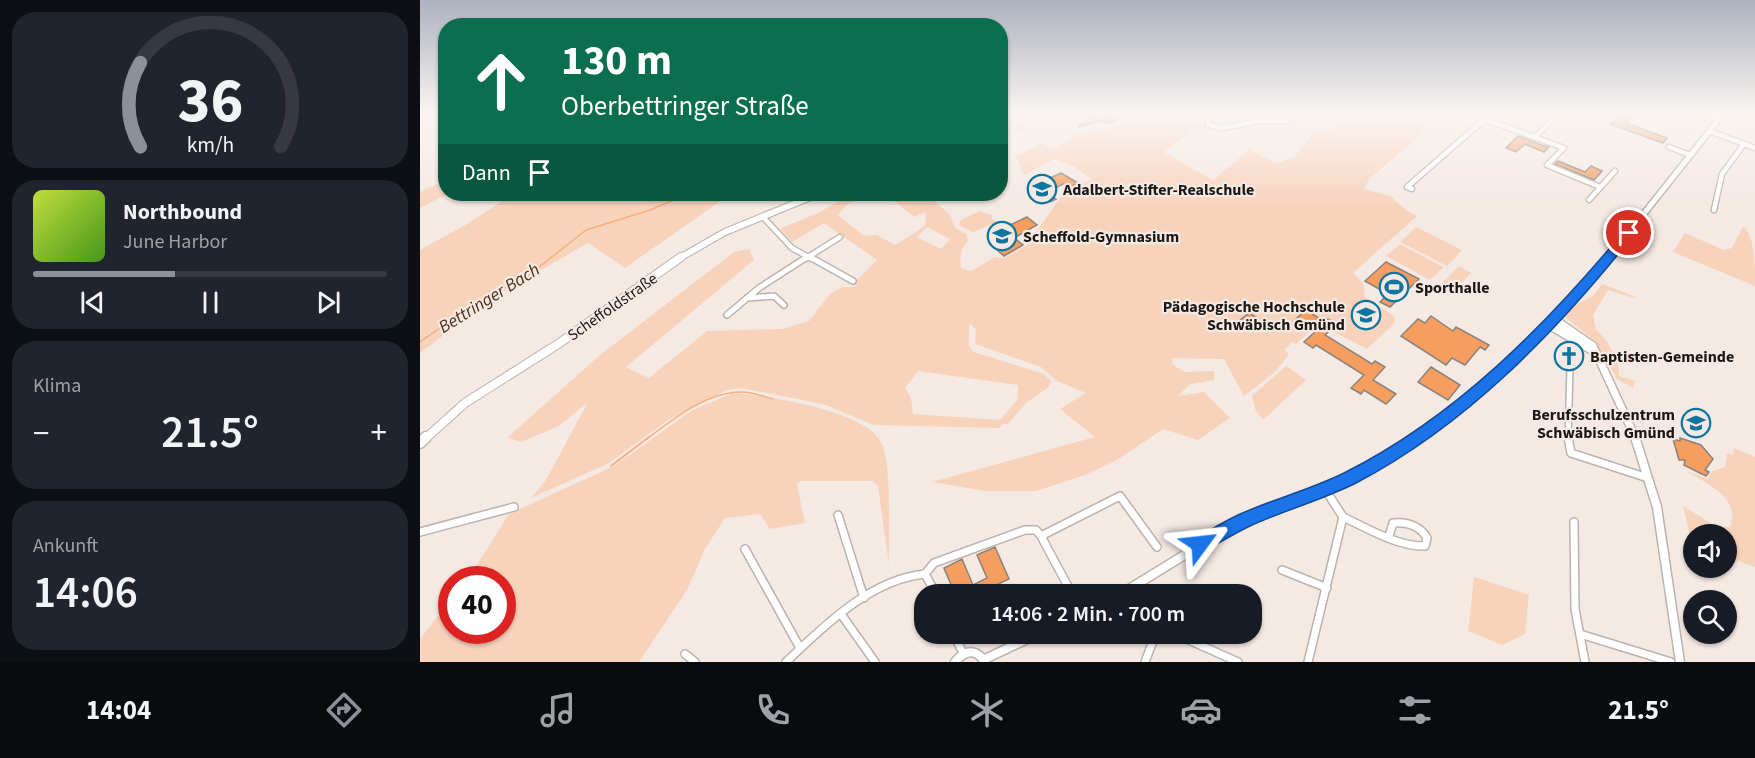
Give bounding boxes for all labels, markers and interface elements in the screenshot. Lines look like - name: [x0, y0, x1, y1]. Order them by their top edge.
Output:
- text: 130 m: [561, 31, 672, 91]
- icon: ahead: [462, 42, 540, 120]
- text: 36: [177, 57, 243, 146]
- text: Oberbettringer Straße: [561, 87, 809, 126]
- text: km/h: [186, 130, 234, 161]
- icon: arrive: [523, 156, 556, 189]
- text: Dann: [462, 157, 511, 189]
- school or university icon: Adalbert-Stifter-Realschule: [1026, 173, 1058, 205]
- place label: Adalbert-Stifter-Realschule: [1062, 179, 1254, 201]
- text: Northbound: [123, 196, 242, 228]
- pin: [1603, 207, 1654, 258]
- icon: arrive: [1612, 216, 1645, 249]
- school or university icon: Scheffold-Gymnasium: [986, 220, 1018, 252]
- place label: Scheffold-Gymnasium: [1023, 226, 1179, 248]
- text: June Harbor: [123, 228, 227, 256]
- water label: Bettringer Bach: [434, 257, 545, 340]
- street label: Scheffoldstraße: [563, 268, 662, 346]
- sports icon: Sporthalle: [1378, 271, 1410, 303]
- place label: Sporthalle: [1415, 277, 1489, 299]
- icon: previous: [76, 286, 109, 319]
- icon: pause: [194, 286, 227, 319]
- icon: next: [312, 286, 345, 319]
- place label: Pädagogische Hochschule Schwäbisch Gmünd: [1163, 296, 1345, 336]
- school or university icon: Pädagogische Hochschule Schwäbisch Gmünd: [1350, 299, 1382, 331]
- church icon: Baptisten-Gemeinde: [1553, 340, 1585, 372]
- place label: Baptisten-Gemeinde: [1590, 346, 1734, 368]
- text: Klima: [33, 372, 81, 400]
- text: 21.5°: [161, 401, 259, 465]
- place label: Berufsschulzentrum Schwäbisch Gmünd: [1532, 404, 1675, 444]
- school or university icon: Berufsschulzentrum Schwäbisch Gmünd: [1680, 407, 1712, 439]
- text: −: [33, 410, 49, 457]
- text: +: [371, 410, 387, 457]
- position arrow: [1168, 512, 1232, 576]
- map controls: [1683, 524, 1737, 644]
- button: sound: [1683, 524, 1737, 578]
- text: Ankunft: [33, 532, 98, 560]
- text: 14:06: [33, 561, 138, 625]
- speed limit sign: 40: [438, 566, 516, 644]
- button: search: [1683, 590, 1737, 644]
- text: 14:06 · 2 Min. · 700 m: [991, 598, 1185, 630]
- icon: directions: [323, 689, 365, 731]
- icon: music: [537, 689, 579, 731]
- icon: phone: [752, 689, 794, 731]
- icon: climate: [966, 689, 1008, 731]
- icon: car: [1180, 689, 1222, 731]
- icon: filters: [1394, 689, 1436, 731]
- text: 14:04: [86, 691, 151, 730]
- text: 21.5°: [1608, 691, 1669, 730]

